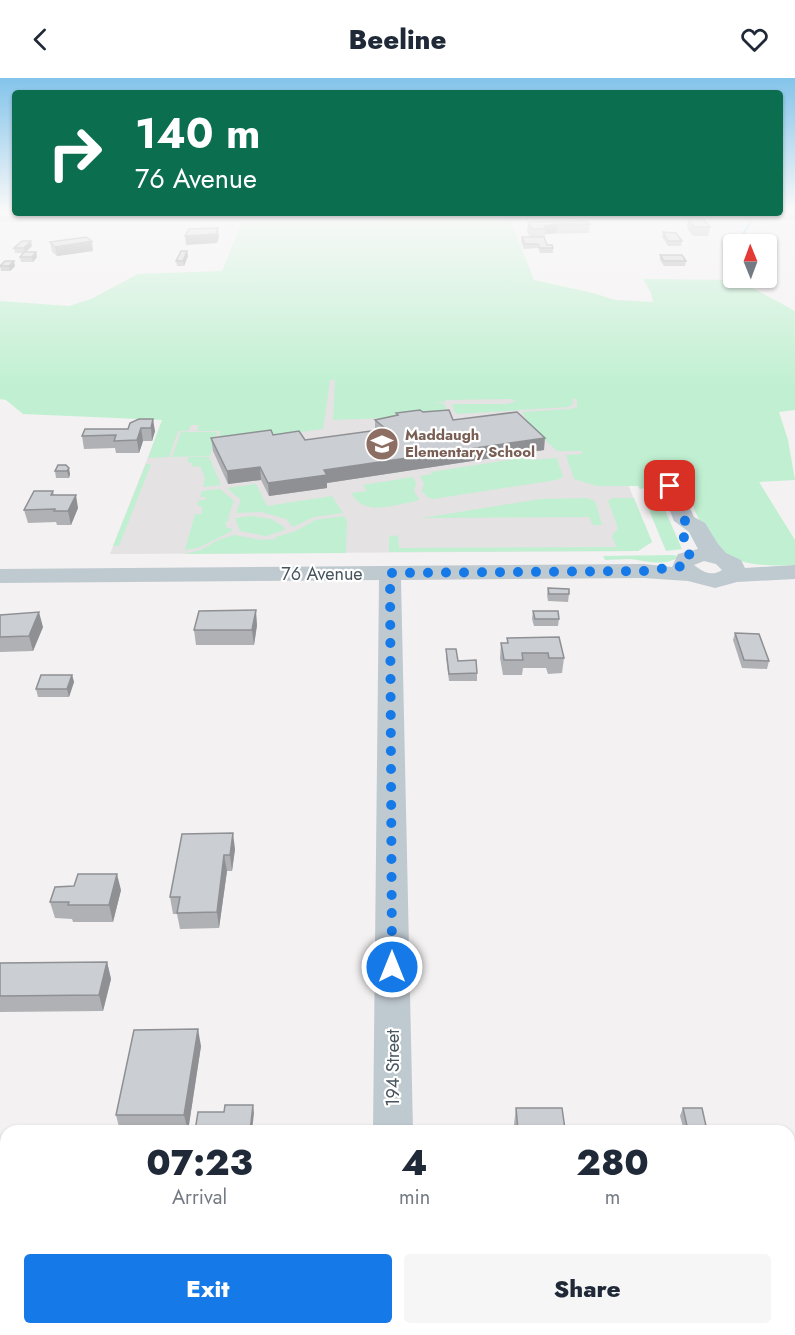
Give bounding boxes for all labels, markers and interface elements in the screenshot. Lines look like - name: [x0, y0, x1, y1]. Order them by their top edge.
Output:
- text: Beeline: [349, 20, 446, 59]
- icon: back: [24, 23, 57, 56]
- icon: heart: [738, 23, 771, 56]
- text: 140 m: [135, 103, 261, 164]
- icon: right: [36, 114, 114, 192]
- text: 76 Avenue: [135, 159, 257, 198]
- north arrow: [723, 234, 777, 288]
- map controls: [723, 234, 777, 288]
- place label: Maddaugh Elementary School: [405, 424, 535, 463]
- school or university icon: Maddaugh Elementary School: [364, 426, 400, 462]
- pin: [644, 460, 695, 511]
- icon: arrive: [653, 469, 686, 502]
- street label: 76 Avenue: [281, 561, 363, 587]
- position arrow: [360, 935, 424, 999]
- street label: 194 Street: [380, 1029, 406, 1107]
- text: 07:23: [146, 1136, 253, 1188]
- text: 4: [401, 1136, 428, 1188]
- text: 280: [576, 1136, 649, 1188]
- text: Arrival: [172, 1183, 227, 1212]
- text: min: [399, 1183, 430, 1212]
- text: m: [605, 1183, 620, 1212]
- button: Exit: [24, 1254, 392, 1323]
- button: Share: [404, 1254, 771, 1323]

